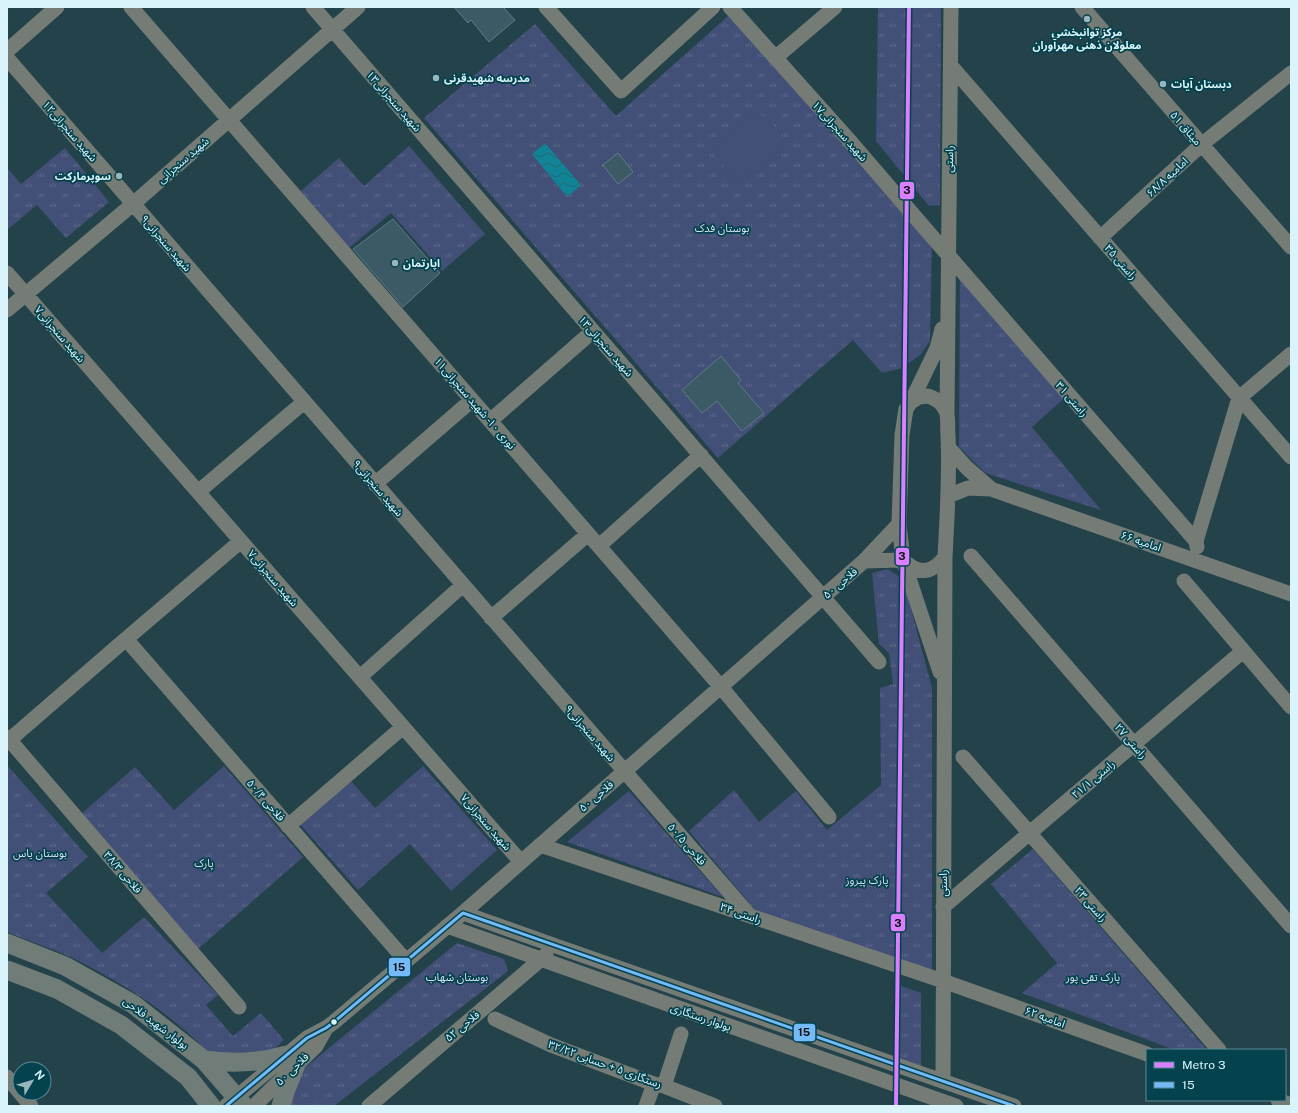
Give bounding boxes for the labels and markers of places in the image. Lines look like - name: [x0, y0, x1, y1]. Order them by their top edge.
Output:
- marker: مرکز توانبخشی معلولان ذهنی مهرآوران: [1082, 14, 1092, 24]
- place label: مرکز توانبخشی معلولان ذهنی مهرآوران: [1032, 26, 1142, 52]
- place label: مدرسه شهیدقرنی: [444, 72, 530, 85]
- marker: مدرسه شهیدقرنی: [431, 73, 441, 83]
- place label: دبستان آیات: [1171, 78, 1232, 91]
- marker: دبستان آیات: [1158, 79, 1168, 89]
- place label: سوپرمارکت: [55, 170, 111, 184]
- marker: سوپرمارکت: [114, 171, 124, 181]
- place label: اپارتمان: [403, 257, 440, 271]
- marker: اپارتمان: [390, 258, 400, 268]
- unlabelled marker: [329, 1017, 339, 1027]

